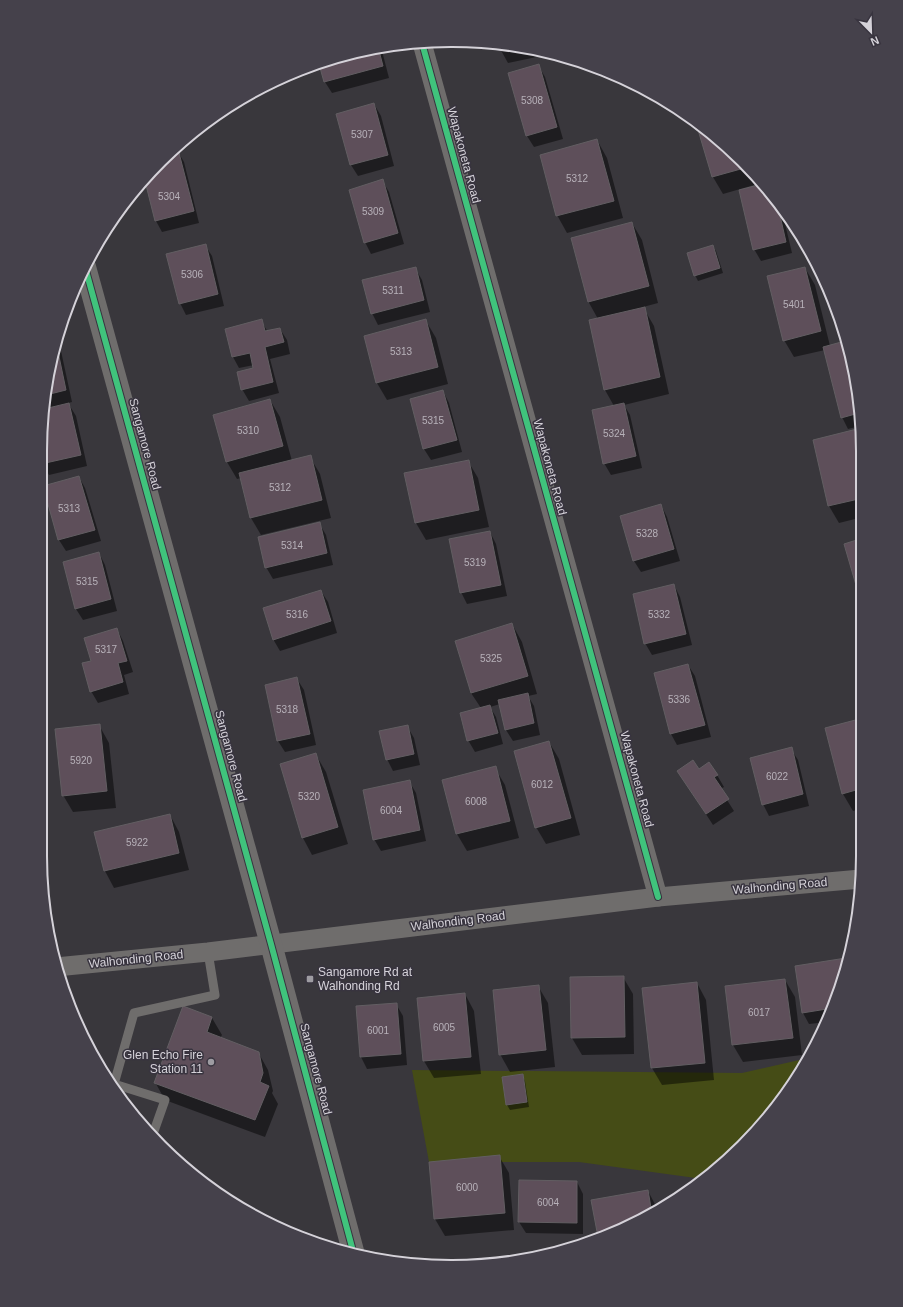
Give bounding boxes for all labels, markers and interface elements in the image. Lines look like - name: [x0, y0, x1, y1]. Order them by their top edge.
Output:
- north arrow: [851, 12, 891, 52]
- text: N: [869, 34, 881, 48]
- house number: 5308: [521, 95, 544, 106]
- street label: Wapakoneta Road: [444, 105, 484, 205]
- house number: 5307: [351, 129, 374, 140]
- house number: 5312: [566, 173, 589, 184]
- house number: 5304: [158, 191, 181, 202]
- house number: 5309: [362, 206, 385, 217]
- house number: 5306: [181, 269, 204, 280]
- house number: 5311: [382, 285, 404, 296]
- house number: 5401: [783, 299, 806, 310]
- house number: 5313: [390, 346, 413, 357]
- street label: Sangamore Road: [126, 397, 164, 491]
- house number: 5315: [422, 415, 445, 426]
- street label: Wapakoneta Road: [530, 417, 570, 517]
- house number: 5310: [237, 425, 260, 436]
- house number: 5324: [603, 428, 626, 439]
- house number: 5312: [269, 482, 292, 493]
- house number: 5313: [58, 503, 81, 514]
- house number: 5328: [636, 528, 659, 539]
- house number: 5314: [281, 540, 304, 551]
- house number: 5319: [464, 557, 487, 568]
- house number: 5315: [76, 576, 99, 587]
- house number: 5316: [286, 609, 309, 620]
- house number: 5332: [648, 609, 671, 620]
- house number: 5317: [95, 644, 118, 655]
- house number: 5325: [480, 653, 503, 664]
- house number: 5336: [668, 694, 691, 705]
- house number: 5318: [276, 704, 299, 715]
- street label: Sangamore Road: [212, 709, 250, 803]
- street label: Wapakoneta Road: [617, 729, 657, 829]
- house number: 5920: [70, 755, 93, 766]
- house number: 6022: [766, 771, 789, 782]
- house number: 6012: [531, 779, 554, 790]
- house number: 5320: [298, 791, 321, 802]
- house number: 6008: [465, 796, 488, 807]
- house number: 6004: [380, 805, 403, 816]
- house number: 5922: [126, 837, 149, 848]
- street label: Walhonding Road: [732, 875, 828, 897]
- street label: Walhonding Road: [410, 908, 506, 934]
- street label: Walhonding Road: [88, 947, 184, 971]
- place label: Sangamore Rd at Walhonding Rd: [318, 965, 413, 993]
- marker: Sangamore Rd at Walhonding Rd: [305, 974, 315, 984]
- house number: 6017: [748, 1007, 771, 1018]
- street label: Sangamore Road: [297, 1022, 335, 1116]
- house number: 6005: [433, 1022, 456, 1033]
- house number: 6001: [367, 1025, 390, 1036]
- place label: Glen Echo Fire Station 11: [123, 1048, 203, 1076]
- marker: Glen Echo Fire Station 11: [206, 1057, 216, 1067]
- house number: 6000: [456, 1182, 479, 1193]
- house number: 6004: [537, 1197, 560, 1208]

